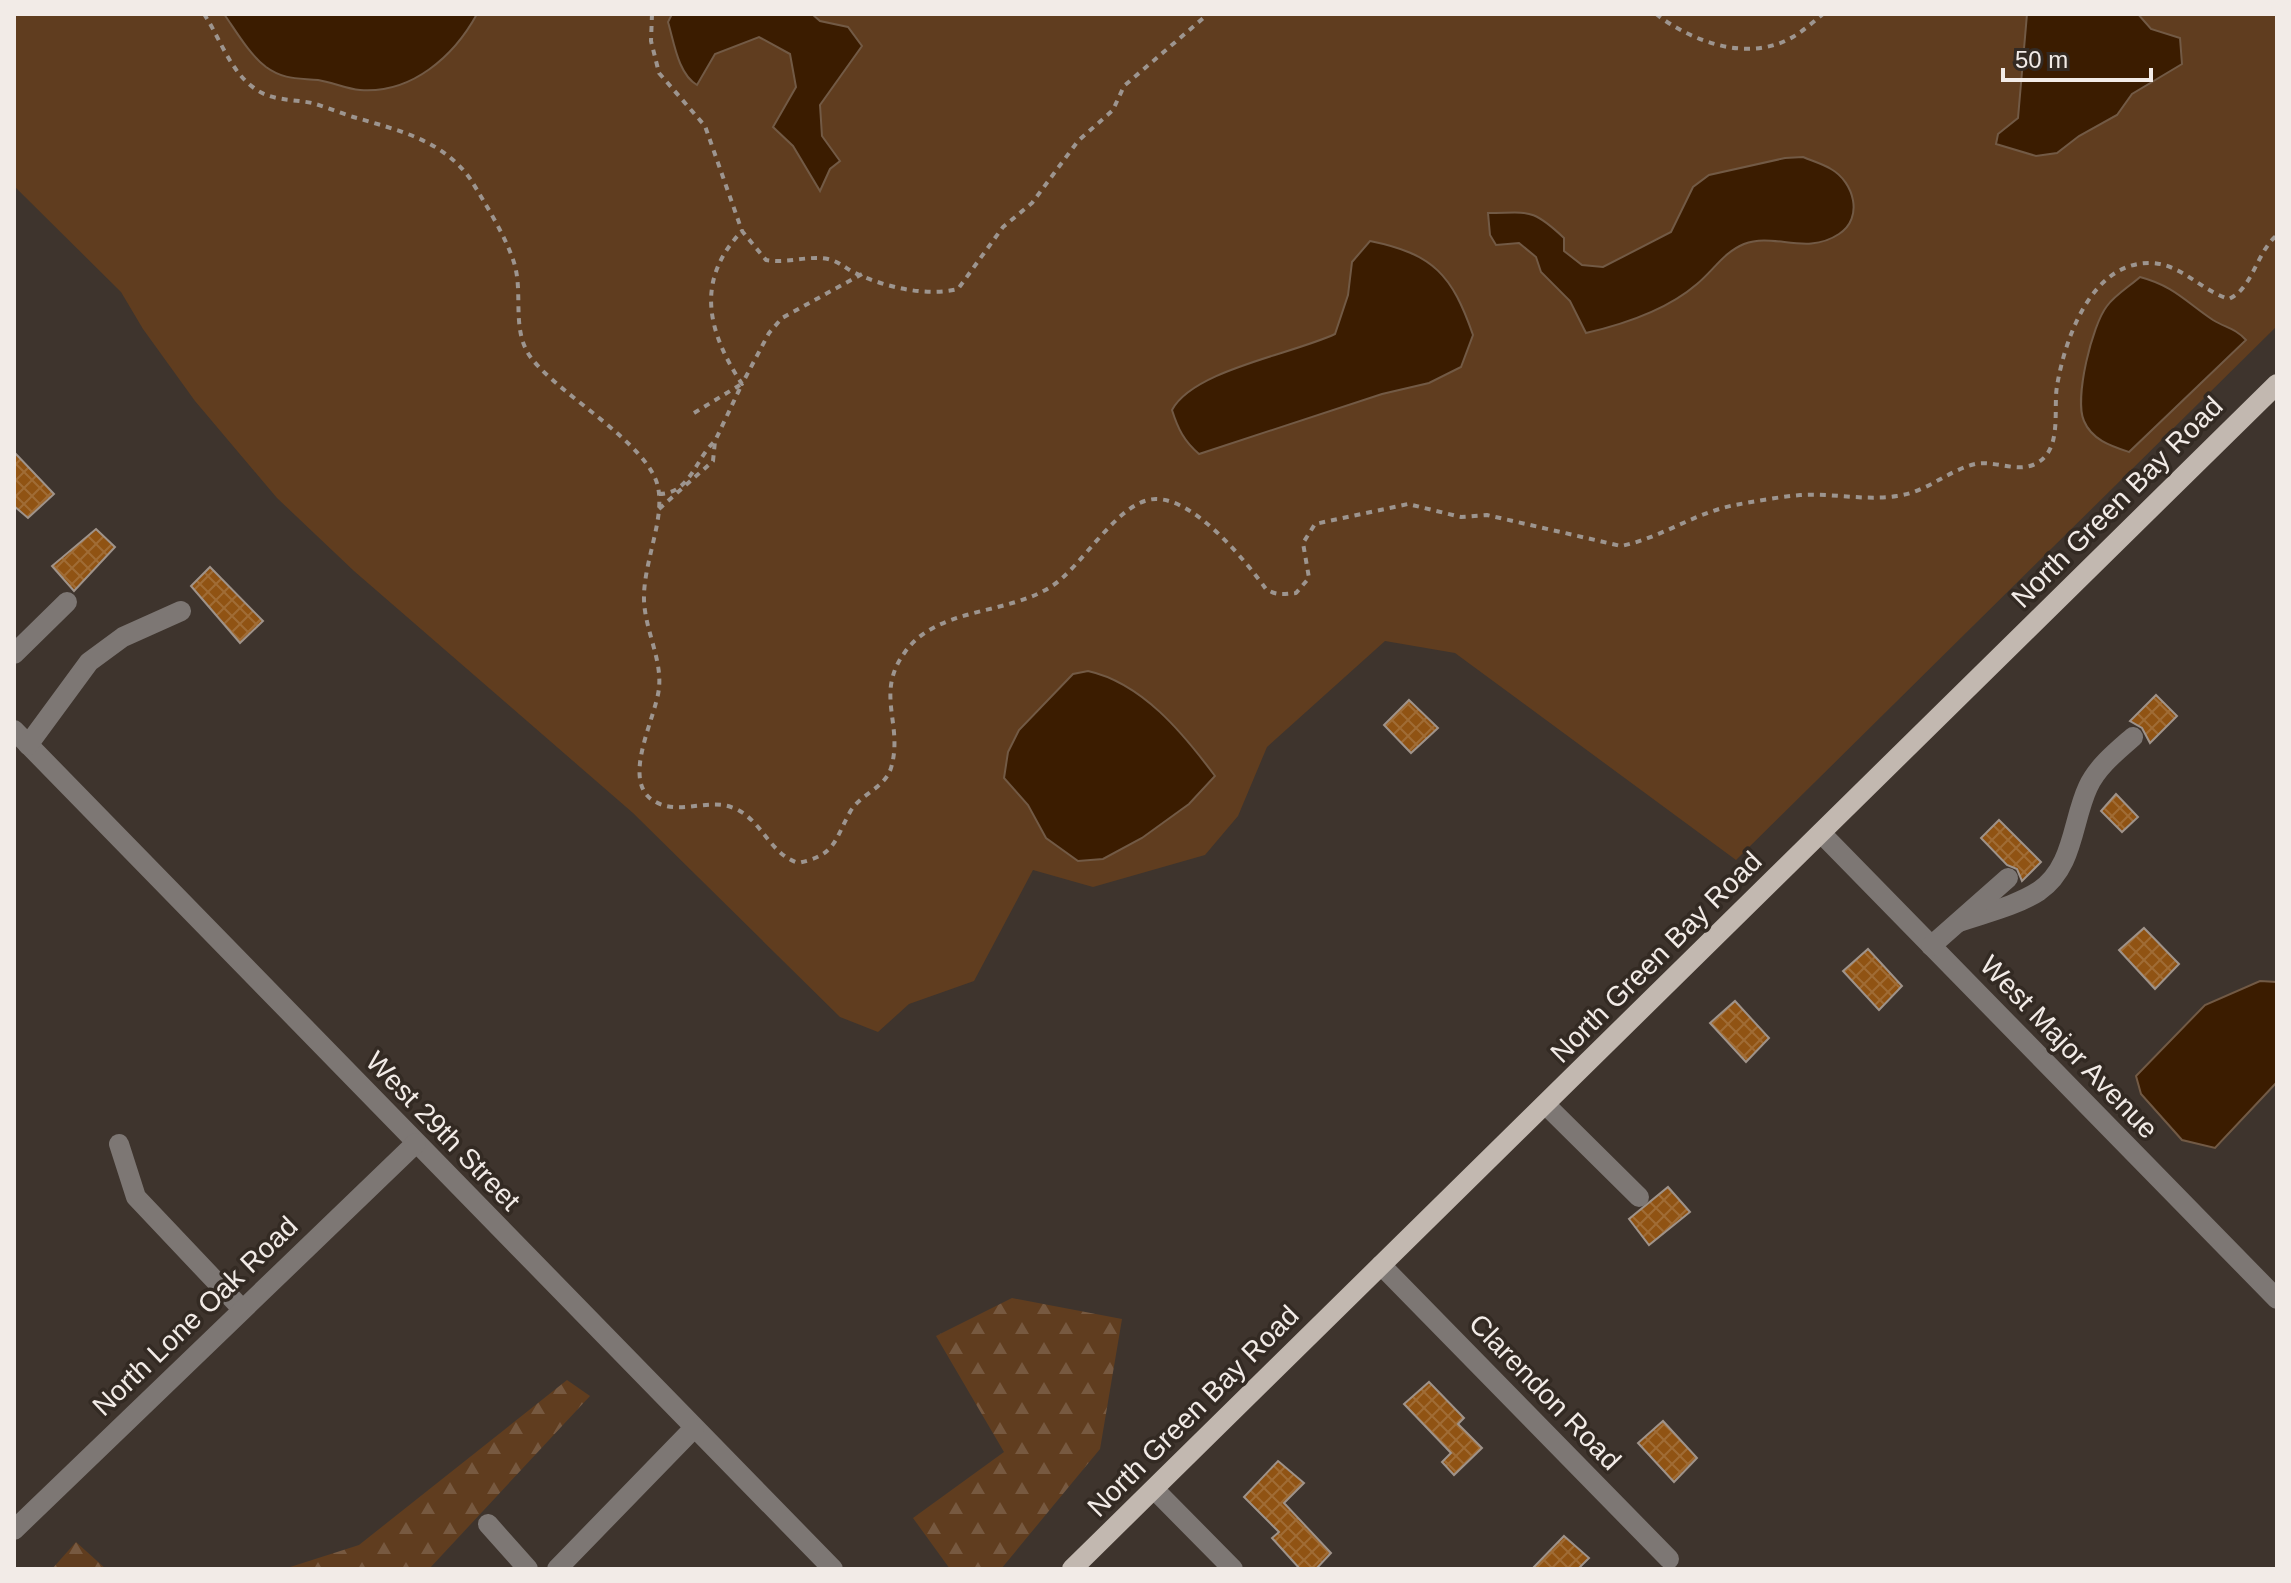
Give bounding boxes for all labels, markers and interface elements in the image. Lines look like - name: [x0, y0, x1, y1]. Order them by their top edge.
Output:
- scale bar: [2003, 32, 2151, 82]
- text: 50 m: [2015, 46, 2068, 73]
- street label: North Green Bay Road: [2005, 390, 2229, 614]
- street label: North Green Bay Road: [1544, 845, 1768, 1069]
- street label: West Major Avenue: [1974, 949, 2164, 1145]
- street label: West 29th Street: [360, 1045, 527, 1217]
- street label: North Lone Oak Road: [86, 1210, 304, 1422]
- street label: North Green Bay Road: [1081, 1299, 1305, 1523]
- street label: Clarendon Road: [1463, 1308, 1627, 1476]

